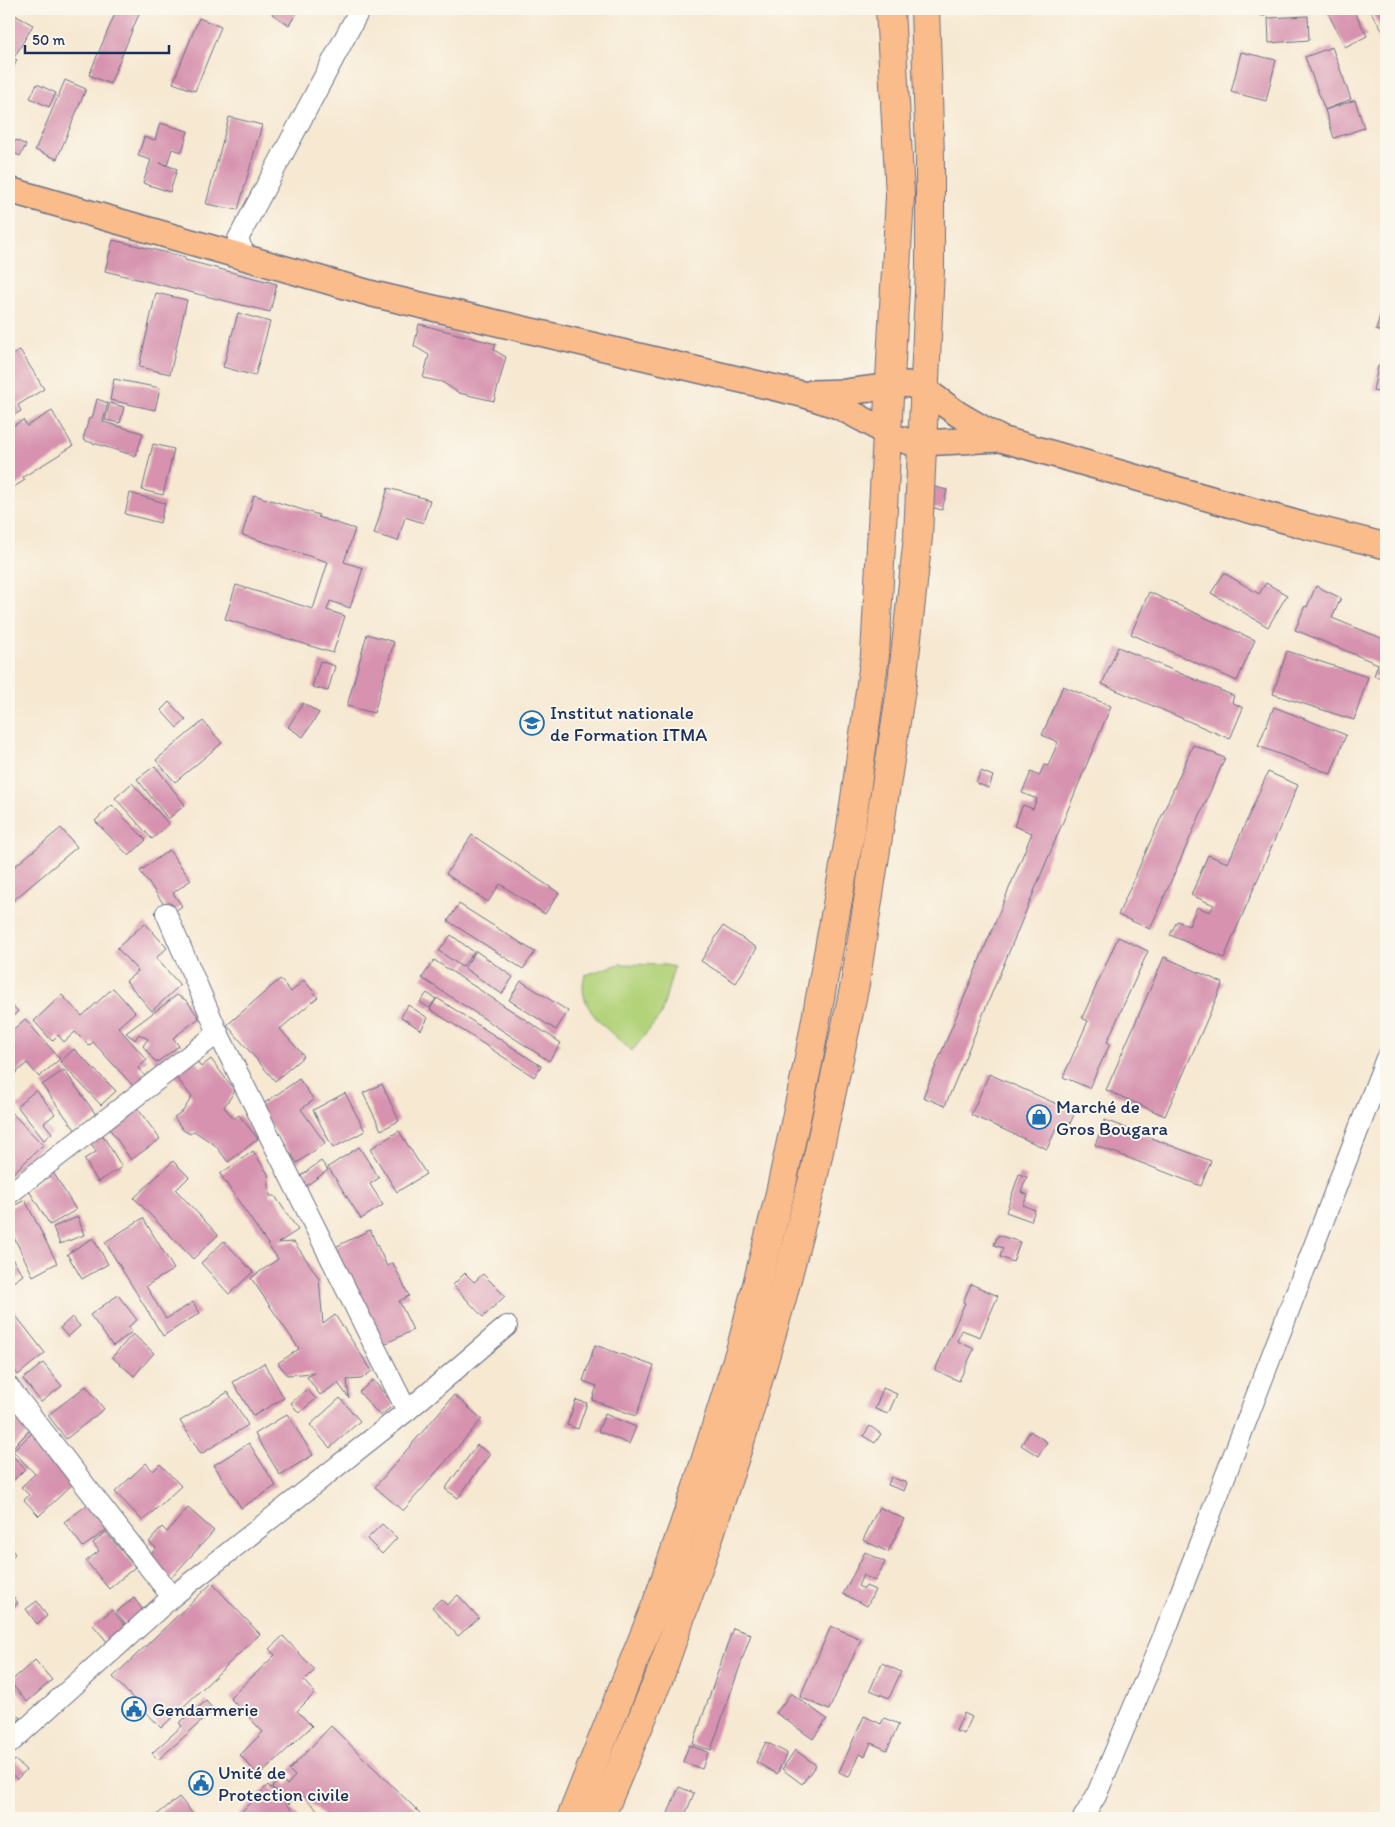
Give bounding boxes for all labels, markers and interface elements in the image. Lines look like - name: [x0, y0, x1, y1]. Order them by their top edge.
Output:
- scale bar: [25, 22, 169, 54]
- text: 50 m: [32, 31, 65, 49]
- place label: Institut nationale de Formation ITMA: [550, 701, 707, 746]
- school or university icon: Institut nationale de Formation ITMA: [519, 710, 545, 736]
- place label: Marché de Gros Bougara: [1056, 1095, 1168, 1140]
- shop icon: Marché de Gros Bougara: [1026, 1104, 1052, 1130]
- public building icon: Gendarmerie: [121, 1696, 147, 1722]
- place label: Gendarmerie: [152, 1698, 258, 1721]
- place label: Unité de Protection civile: [218, 1761, 349, 1806]
- public building icon: Unité de Protection civile: [188, 1770, 214, 1796]

